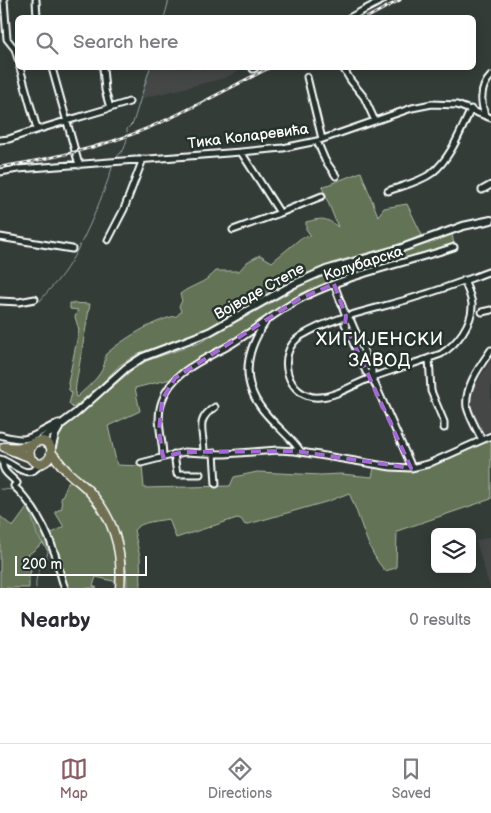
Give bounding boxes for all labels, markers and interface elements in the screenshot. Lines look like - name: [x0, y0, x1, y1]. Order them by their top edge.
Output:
- search box: [15, 15, 476, 70]
- icon: search: [33, 29, 61, 57]
- text: Search here: [73, 31, 178, 54]
- street label: Тика Коларевића: [186, 120, 310, 153]
- street label: Колубарска: [321, 242, 405, 285]
- street label: Војводе Степе: [211, 259, 308, 324]
- district label: ХИГИЈЕНСКИ ЗАВОД: [316, 329, 444, 371]
- map controls: [431, 528, 476, 573]
- button: layers: [431, 528, 476, 573]
- scale bar: [15, 553, 148, 576]
- text: 200 m: [22, 556, 62, 573]
- text: Nearby: [20, 608, 90, 633]
- text: 0 results: [409, 611, 471, 630]
- tab: Map: [60, 755, 88, 802]
- tab: Directions: [208, 755, 272, 802]
- tab: Saved: [392, 755, 431, 802]

